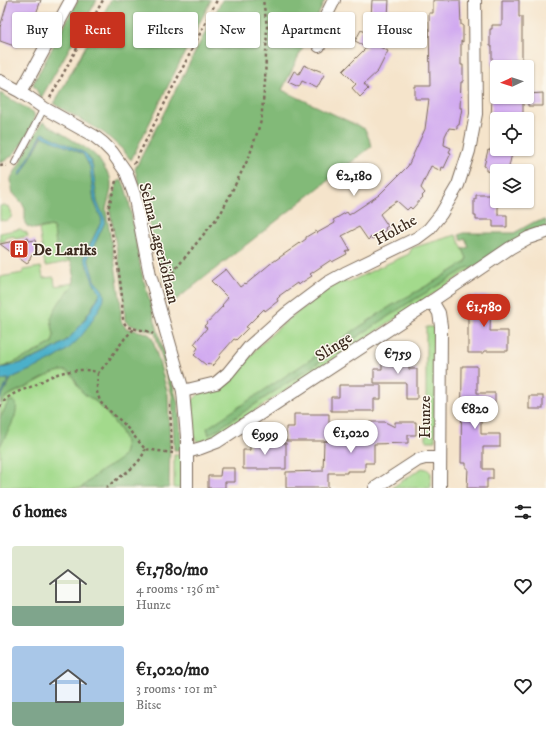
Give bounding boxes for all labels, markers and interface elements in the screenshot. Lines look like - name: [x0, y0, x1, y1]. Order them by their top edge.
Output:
- chip: Buy: [12, 12, 62, 48]
- chip: Rent: [70, 12, 125, 48]
- chip: Filters: [133, 12, 198, 48]
- chip: New: [206, 12, 260, 48]
- chip: Apartment: [268, 12, 355, 48]
- chip: House: [363, 12, 427, 48]
- north arrow: [490, 60, 534, 104]
- map controls: [490, 60, 534, 208]
- button: locate: [490, 112, 534, 156]
- pin: €2,180: [321, 163, 387, 197]
- button: layers: [490, 164, 534, 208]
- text: €2,180: [336, 168, 372, 184]
- street label: Selma Lagerlöflaan: [134, 181, 184, 307]
- street label: Holthe: [371, 210, 421, 250]
- building icon: De Lariks: [8, 238, 30, 260]
- place label: De Lariks: [33, 240, 97, 260]
- pin: €1,780: [451, 294, 517, 328]
- text: €1,780: [466, 299, 502, 315]
- street label: Slinge: [311, 327, 356, 366]
- pin: €759: [374, 341, 422, 375]
- text: €759: [384, 346, 412, 362]
- street label: Hunze: [415, 395, 435, 438]
- pin: €820: [451, 396, 499, 430]
- text: €820: [461, 401, 489, 417]
- pin: €1,020: [318, 420, 384, 454]
- pin: €999: [241, 422, 289, 456]
- text: €1,020: [333, 425, 369, 441]
- text: €999: [251, 427, 279, 443]
- text: 6 homes: [12, 501, 67, 523]
- icon: filters: [512, 501, 534, 523]
- text: €1,780/mo: [136, 559, 208, 581]
- icon: home: [44, 562, 92, 610]
- icon: heart: [512, 575, 534, 597]
- text: 4 rooms · 136 m²: [136, 581, 219, 597]
- text: Hunze: [136, 597, 171, 613]
- text: €1,020/mo: [136, 659, 209, 681]
- icon: home: [44, 662, 92, 710]
- icon: heart: [512, 675, 534, 697]
- text: 3 rooms · 101 m²: [136, 681, 217, 697]
- text: Bitse: [136, 697, 161, 713]

